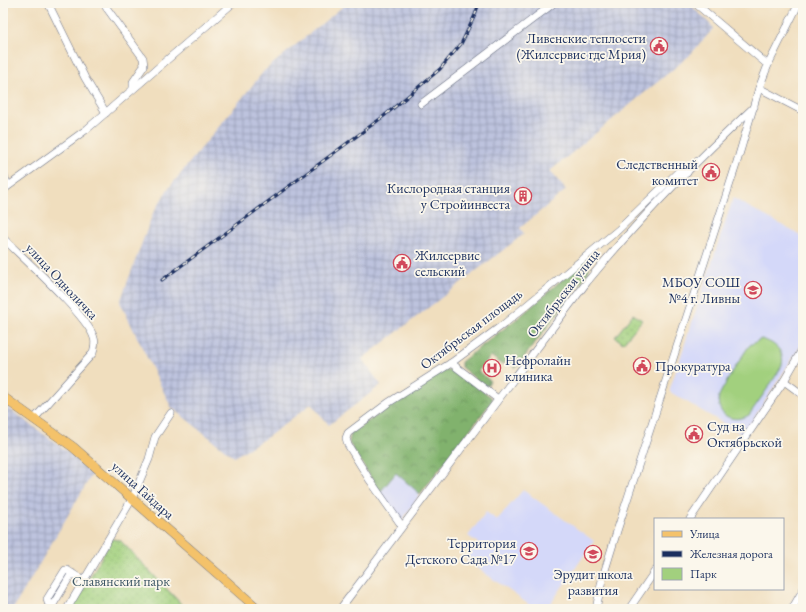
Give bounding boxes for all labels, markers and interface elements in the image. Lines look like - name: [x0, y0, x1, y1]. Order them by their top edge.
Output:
- place label: Ливенские теплосети (Жилсервис где Мрия): [517, 29, 647, 63]
- public building icon: Ливенские теплосети (Жилсервис где Мрия): [649, 36, 669, 56]
- place label: Следственный комитет: [616, 155, 699, 189]
- public building icon: Следственный комитет: [701, 162, 721, 182]
- place label: Кислородная станция у Стройинвеста: [387, 179, 510, 213]
- building icon: Кислородная станция у Стройинвеста: [513, 186, 533, 206]
- street label: улица Одноличка: [22, 239, 102, 323]
- street label: Октябрьская улица: [523, 245, 604, 341]
- place label: Жилсервис сельский: [414, 246, 480, 280]
- public building icon: Жилсервис сельский: [392, 253, 412, 273]
- place label: МБОУ СОШ №4 г. Ливны: [662, 273, 741, 307]
- school or university icon: МБОУ СОШ №4 г. Ливны: [743, 280, 763, 300]
- street label: Октябрьская площадь: [416, 285, 526, 373]
- place label: Нефролайн клиника: [505, 351, 571, 385]
- public building icon: Прокуратура: [632, 356, 652, 376]
- place label: Прокуратура: [655, 357, 731, 375]
- hospital icon: Нефролайн клиника: [482, 358, 502, 378]
- place label: Суд на Октябрьской: [707, 417, 782, 451]
- public building icon: Суд на Октябрьской: [684, 424, 704, 444]
- street label: улица Гайдара: [108, 457, 179, 523]
- legend: [654, 518, 784, 590]
- text: Улица: [689, 526, 720, 542]
- place label: Территория Детского Сада №17: [406, 534, 516, 568]
- school or university icon: Территория Детского Сада №17: [519, 541, 539, 561]
- school or university icon: Эрудит школа развития: [583, 544, 603, 564]
- text: Железная дорога: [689, 546, 773, 562]
- place label: Эрудит школа развития: [553, 565, 633, 599]
- text: Парк: [690, 566, 717, 582]
- park label: Славянский парк: [72, 572, 170, 590]

